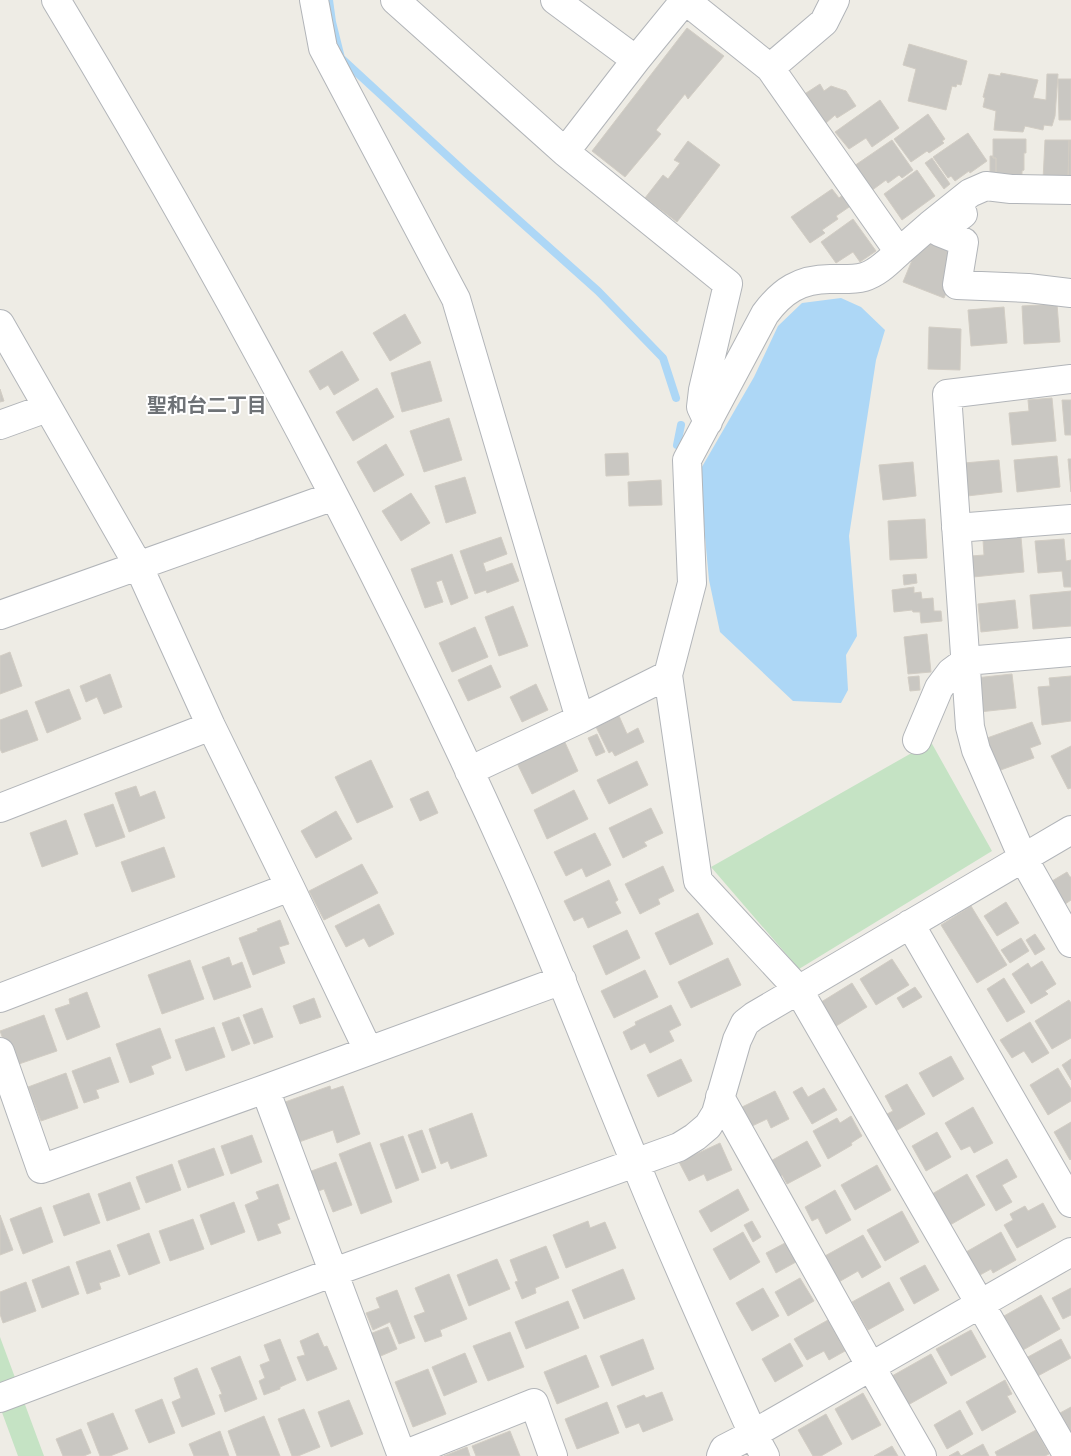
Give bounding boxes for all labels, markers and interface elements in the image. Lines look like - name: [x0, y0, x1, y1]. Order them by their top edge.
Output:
- district label: 聖和台二丁目: [147, 394, 267, 417]

